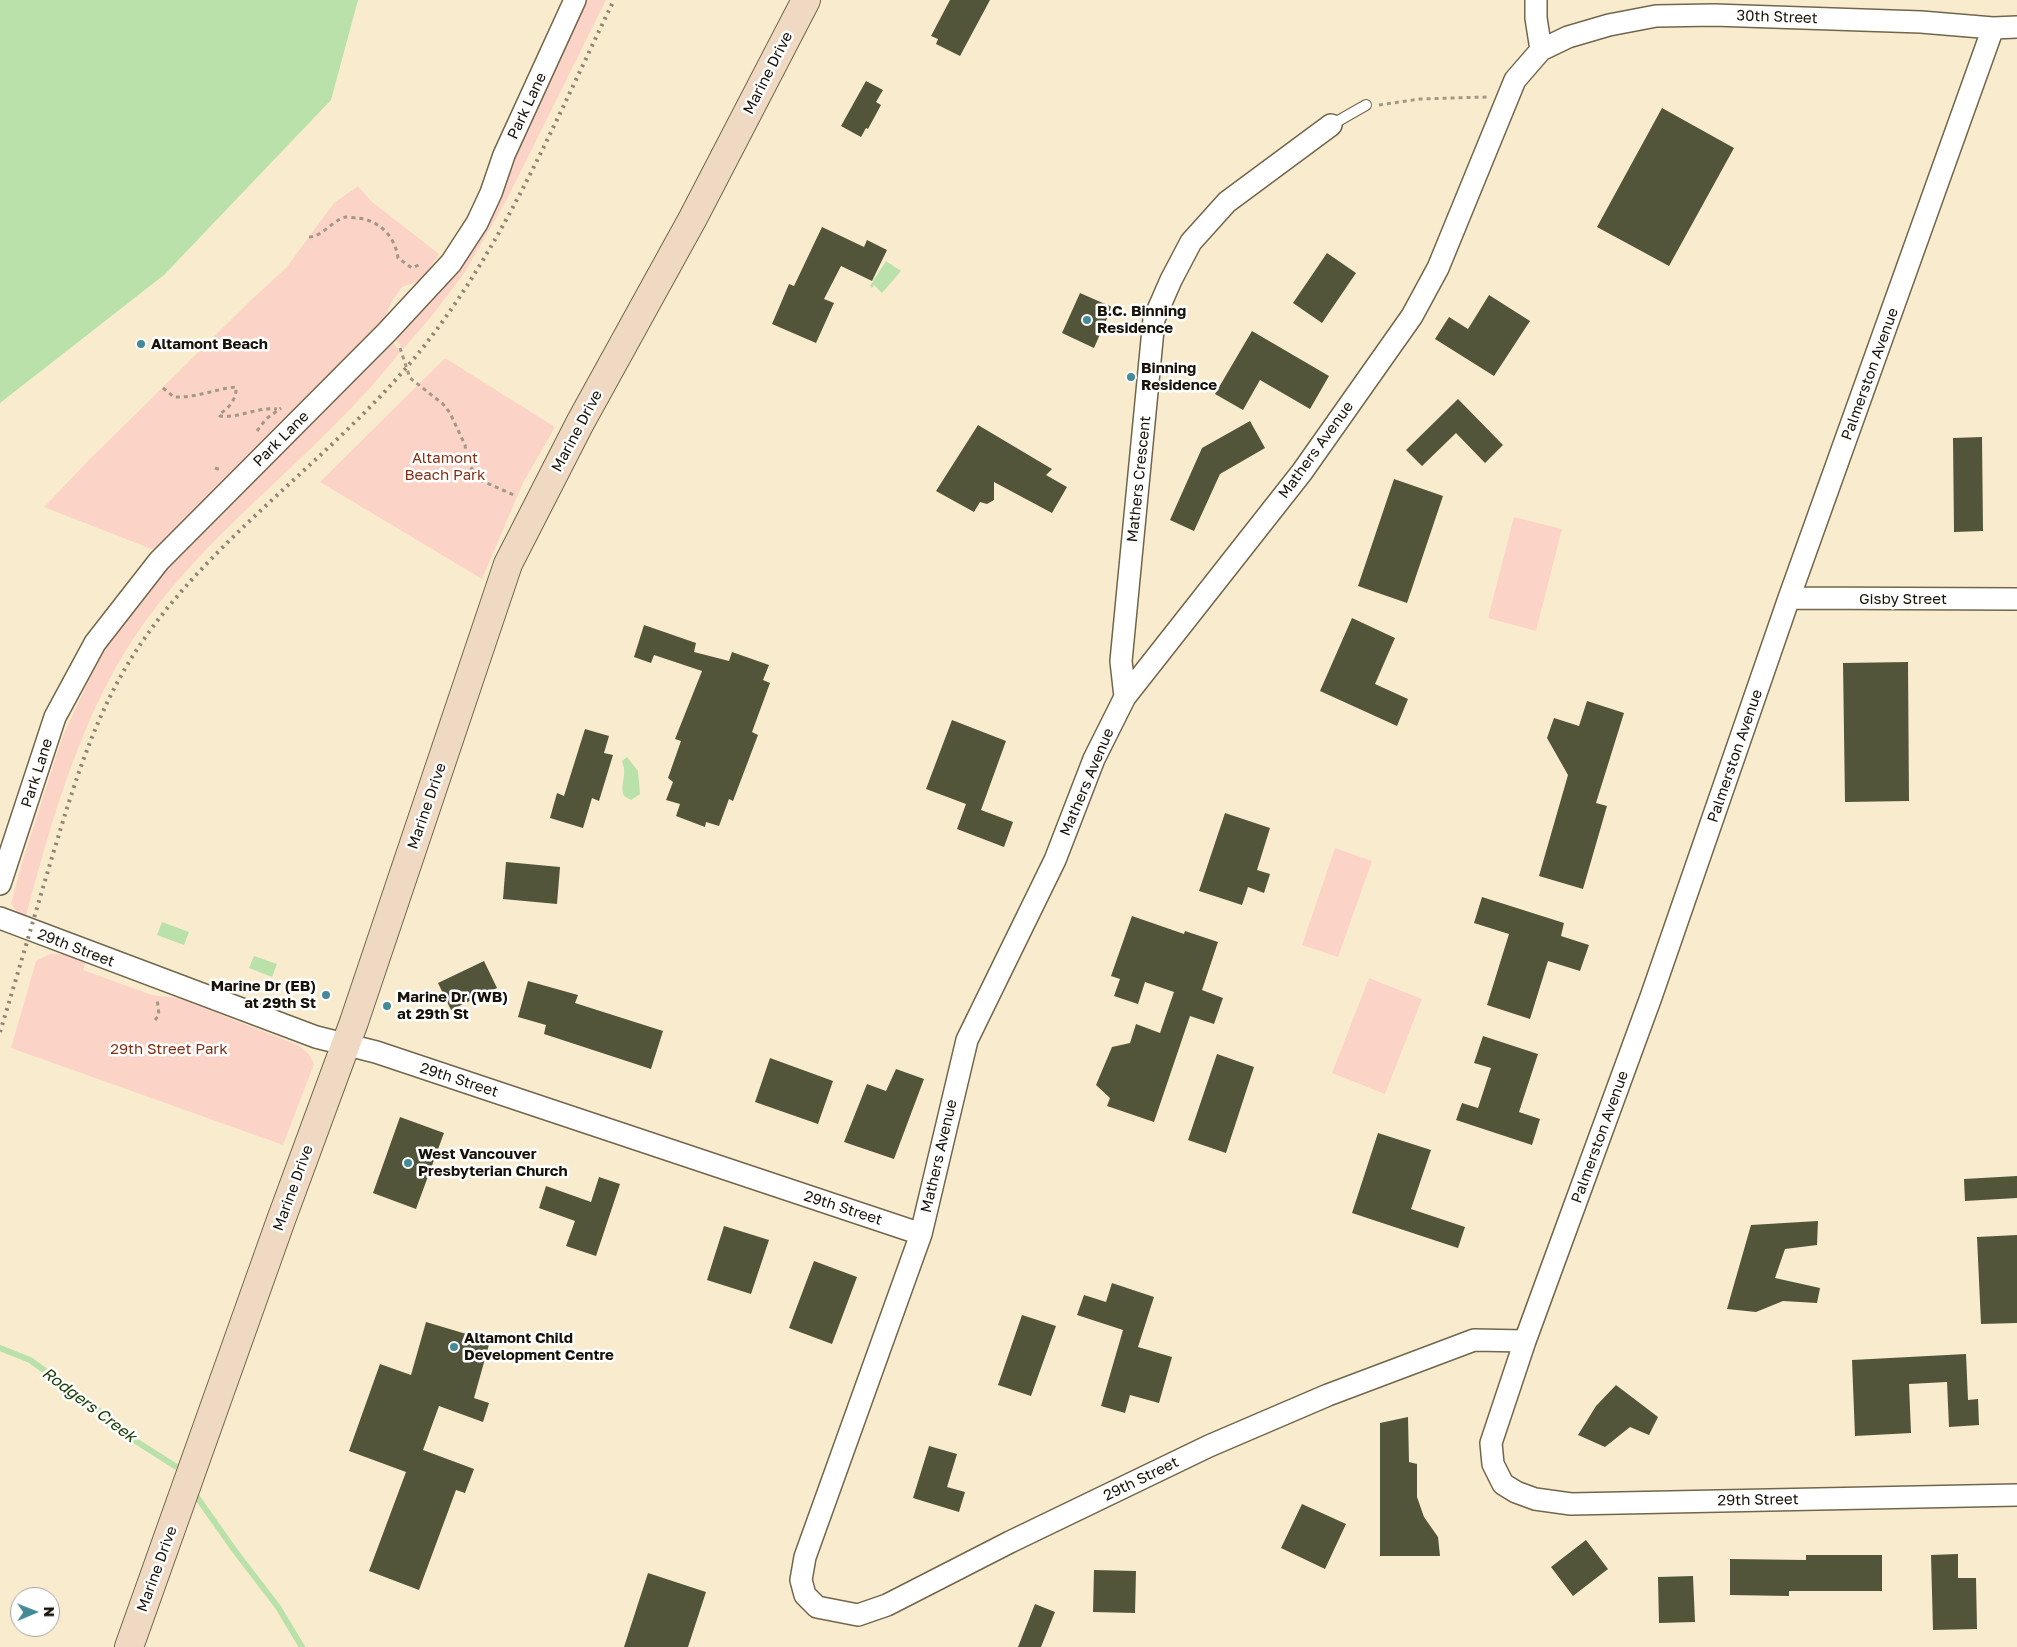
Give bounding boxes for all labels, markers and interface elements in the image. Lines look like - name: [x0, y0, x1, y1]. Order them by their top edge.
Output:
- street label: 30th Street: [1736, 7, 1818, 27]
- street label: Marine Drive: [740, 29, 796, 117]
- street label: Park Lane: [504, 70, 550, 142]
- place label: B.C. Binning Residence: [1097, 302, 1186, 337]
- street label: Palmerston Avenue: [1838, 305, 1902, 443]
- marker: B.C. Binning Residence: [1081, 314, 1093, 326]
- place label: Altamont Beach: [151, 335, 268, 353]
- marker: Altamont Beach: [135, 338, 147, 350]
- place label: Binning Residence: [1141, 359, 1217, 394]
- marker: Binning Residence: [1125, 371, 1137, 383]
- street label: Marine Drive: [548, 387, 606, 475]
- street label: Mathers Avenue: [1275, 398, 1357, 502]
- street label: Park Lane: [249, 407, 313, 471]
- street label: Mathers Crescent: [1123, 415, 1155, 543]
- park label: Altamont Beach Park: [405, 449, 485, 484]
- street label: Gisby Street: [1859, 590, 1947, 608]
- street label: Palmerston Avenue: [1704, 687, 1766, 825]
- street label: Mathers Avenue: [1056, 725, 1118, 839]
- street label: Park Lane: [17, 736, 57, 810]
- street label: Marine Drive: [404, 760, 450, 852]
- street label: 29th Street: [35, 925, 117, 971]
- place label: Marine Dr (EB) at 29th St: [211, 977, 316, 1012]
- place label: Marine Dr (WB) at 29th St: [397, 988, 508, 1023]
- marker: Marine Dr (EB) at 29th St: [320, 989, 332, 1001]
- marker: Marine Dr (WB) at 29th St: [381, 1000, 393, 1012]
- park label: 29th Street Park: [110, 1040, 228, 1058]
- street label: 29th Street: [418, 1059, 500, 1101]
- street label: Palmerston Avenue: [1568, 1068, 1632, 1206]
- street label: Mathers Avenue: [917, 1098, 961, 1214]
- street label: Marine Drive: [269, 1143, 317, 1233]
- place label: West Vancouver Presbyterian Church: [418, 1145, 567, 1180]
- marker: West Vancouver Presbyterian Church: [402, 1157, 414, 1169]
- street label: 29th Street: [802, 1187, 884, 1229]
- place label: Altamont Child Development Centre: [464, 1329, 614, 1364]
- marker: Altamont Child Development Centre: [448, 1341, 460, 1353]
- water label: Rodgers Creek: [38, 1363, 140, 1447]
- street label: 29th Street: [1101, 1453, 1181, 1505]
- street label: 29th Street: [1717, 1490, 1799, 1510]
- street label: Marine Drive: [133, 1524, 181, 1614]
- north arrow: [10, 1587, 60, 1637]
- text: N: [41, 1606, 58, 1617]

